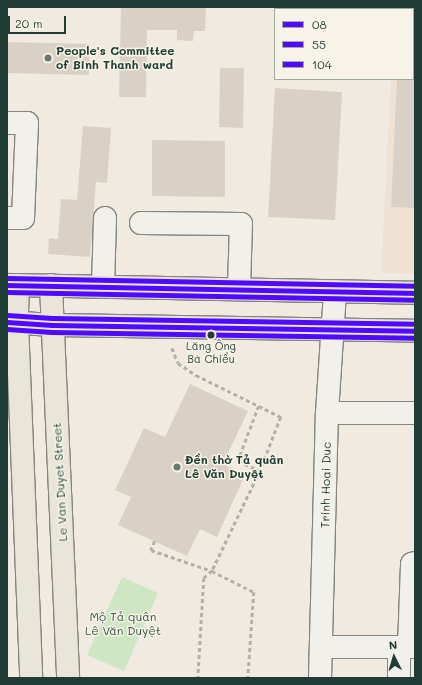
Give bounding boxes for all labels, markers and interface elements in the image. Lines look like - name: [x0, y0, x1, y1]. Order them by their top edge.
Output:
- scale bar: [10, 8, 68, 34]
- legend: [274, 8, 414, 80]
- text: 20 m: [15, 15, 43, 31]
- text: 08: [312, 16, 327, 32]
- text: 55: [312, 36, 326, 52]
- place label: People's Committee of Binh Thanh ward: [56, 44, 174, 72]
- marker: People's Committee of Binh Thanh ward: [43, 53, 53, 63]
- text: 104: [312, 56, 332, 72]
- marker: Lăng Ông Bà Chiểu: [206, 330, 216, 340]
- place label: Lăng Ông Bà Chiểu: [186, 340, 236, 366]
- street label: Le Van Duyet Street: [50, 422, 70, 542]
- street label: Trinh Hoai Duc: [318, 442, 334, 528]
- place label: Đền thờ Tả quân Lê Văn Duyệt: [185, 453, 284, 481]
- marker: Đền thờ Tả quân Lê Văn Duyệt: [172, 462, 182, 472]
- park label: Mộ Tả quân Lê Văn Duyệt: [85, 610, 161, 638]
- north arrow: [374, 637, 414, 677]
- text: N: [388, 637, 398, 652]

